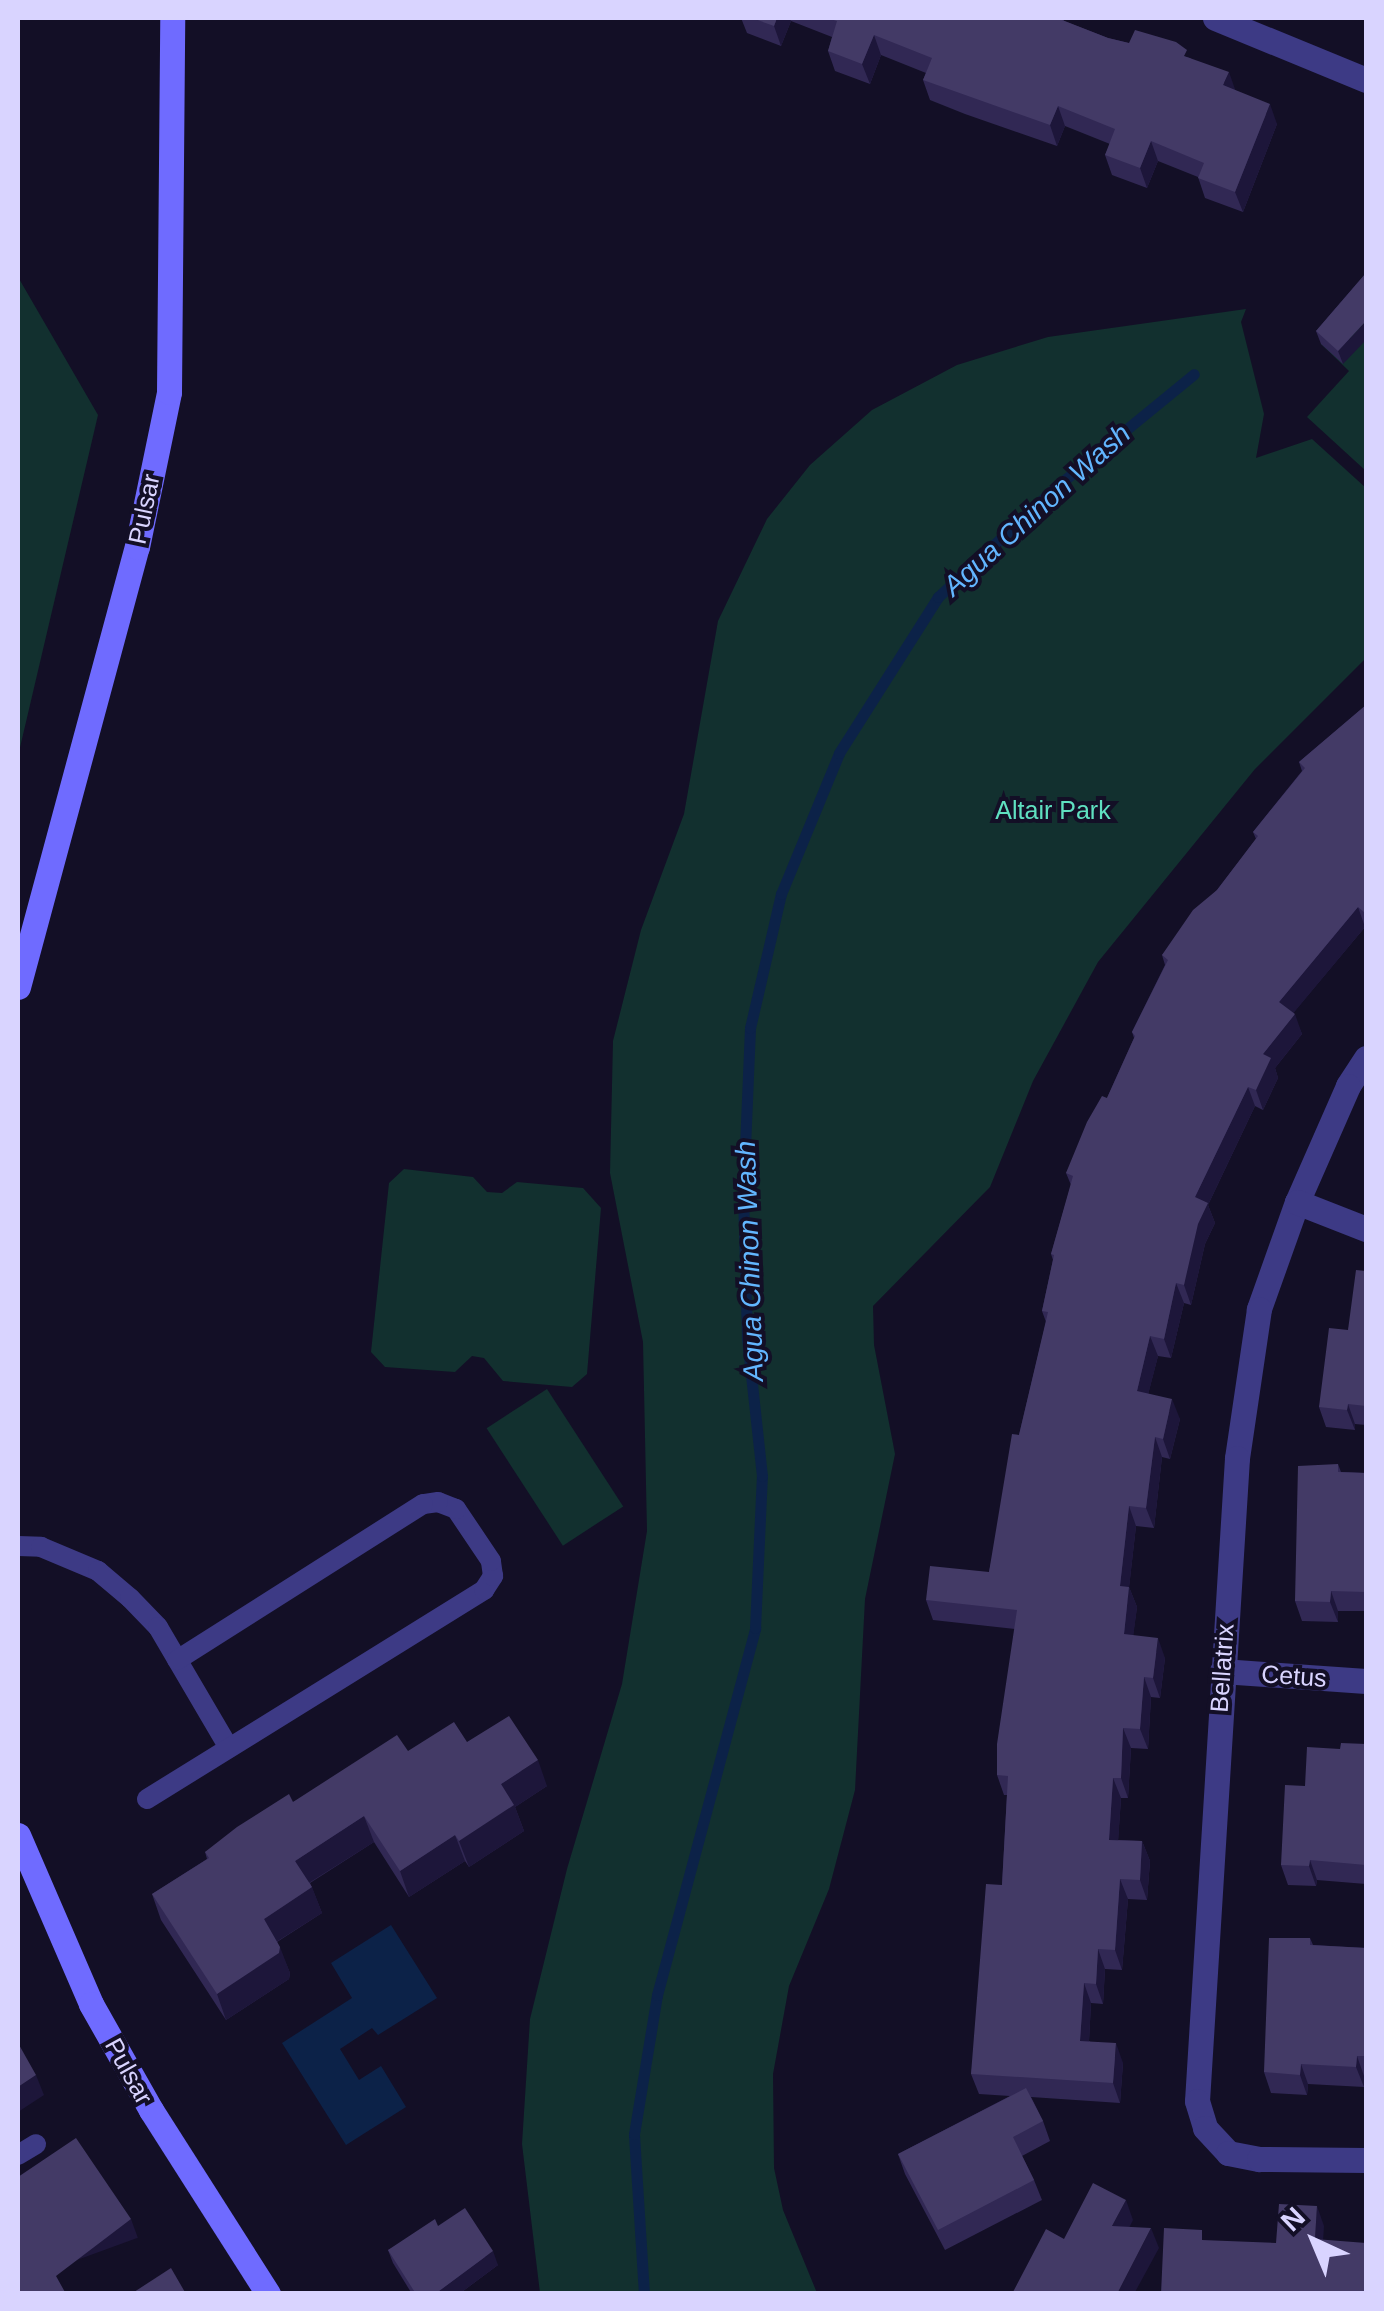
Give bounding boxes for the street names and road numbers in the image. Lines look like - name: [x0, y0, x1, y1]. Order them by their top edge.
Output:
- street label: Pulsar: [122, 471, 166, 547]
- street label: Bellatrix: [1204, 1623, 1240, 1713]
- street label: Cetus: [1260, 1659, 1328, 1693]
- street label: Pulsar: [99, 2033, 159, 2109]

